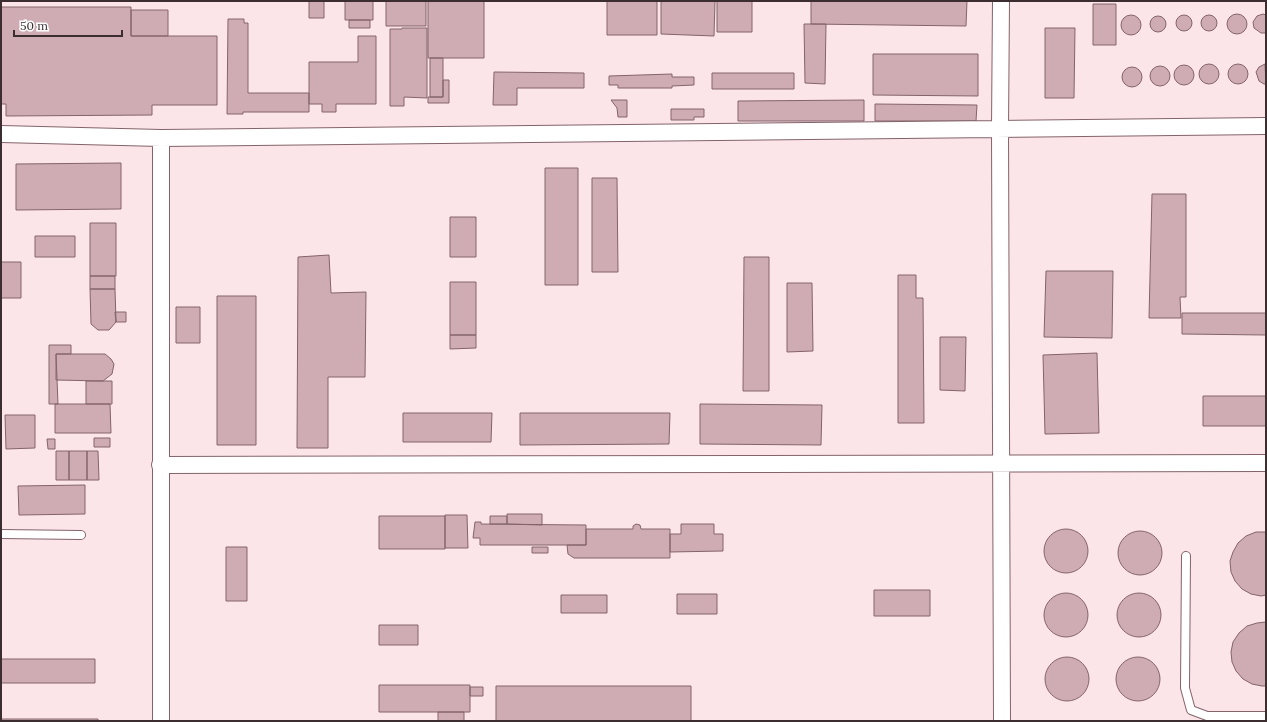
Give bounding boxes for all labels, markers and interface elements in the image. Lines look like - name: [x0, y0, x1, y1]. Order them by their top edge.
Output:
- scale bar: [14, 12, 122, 38]
- text: 50 m: [20, 18, 48, 33]

